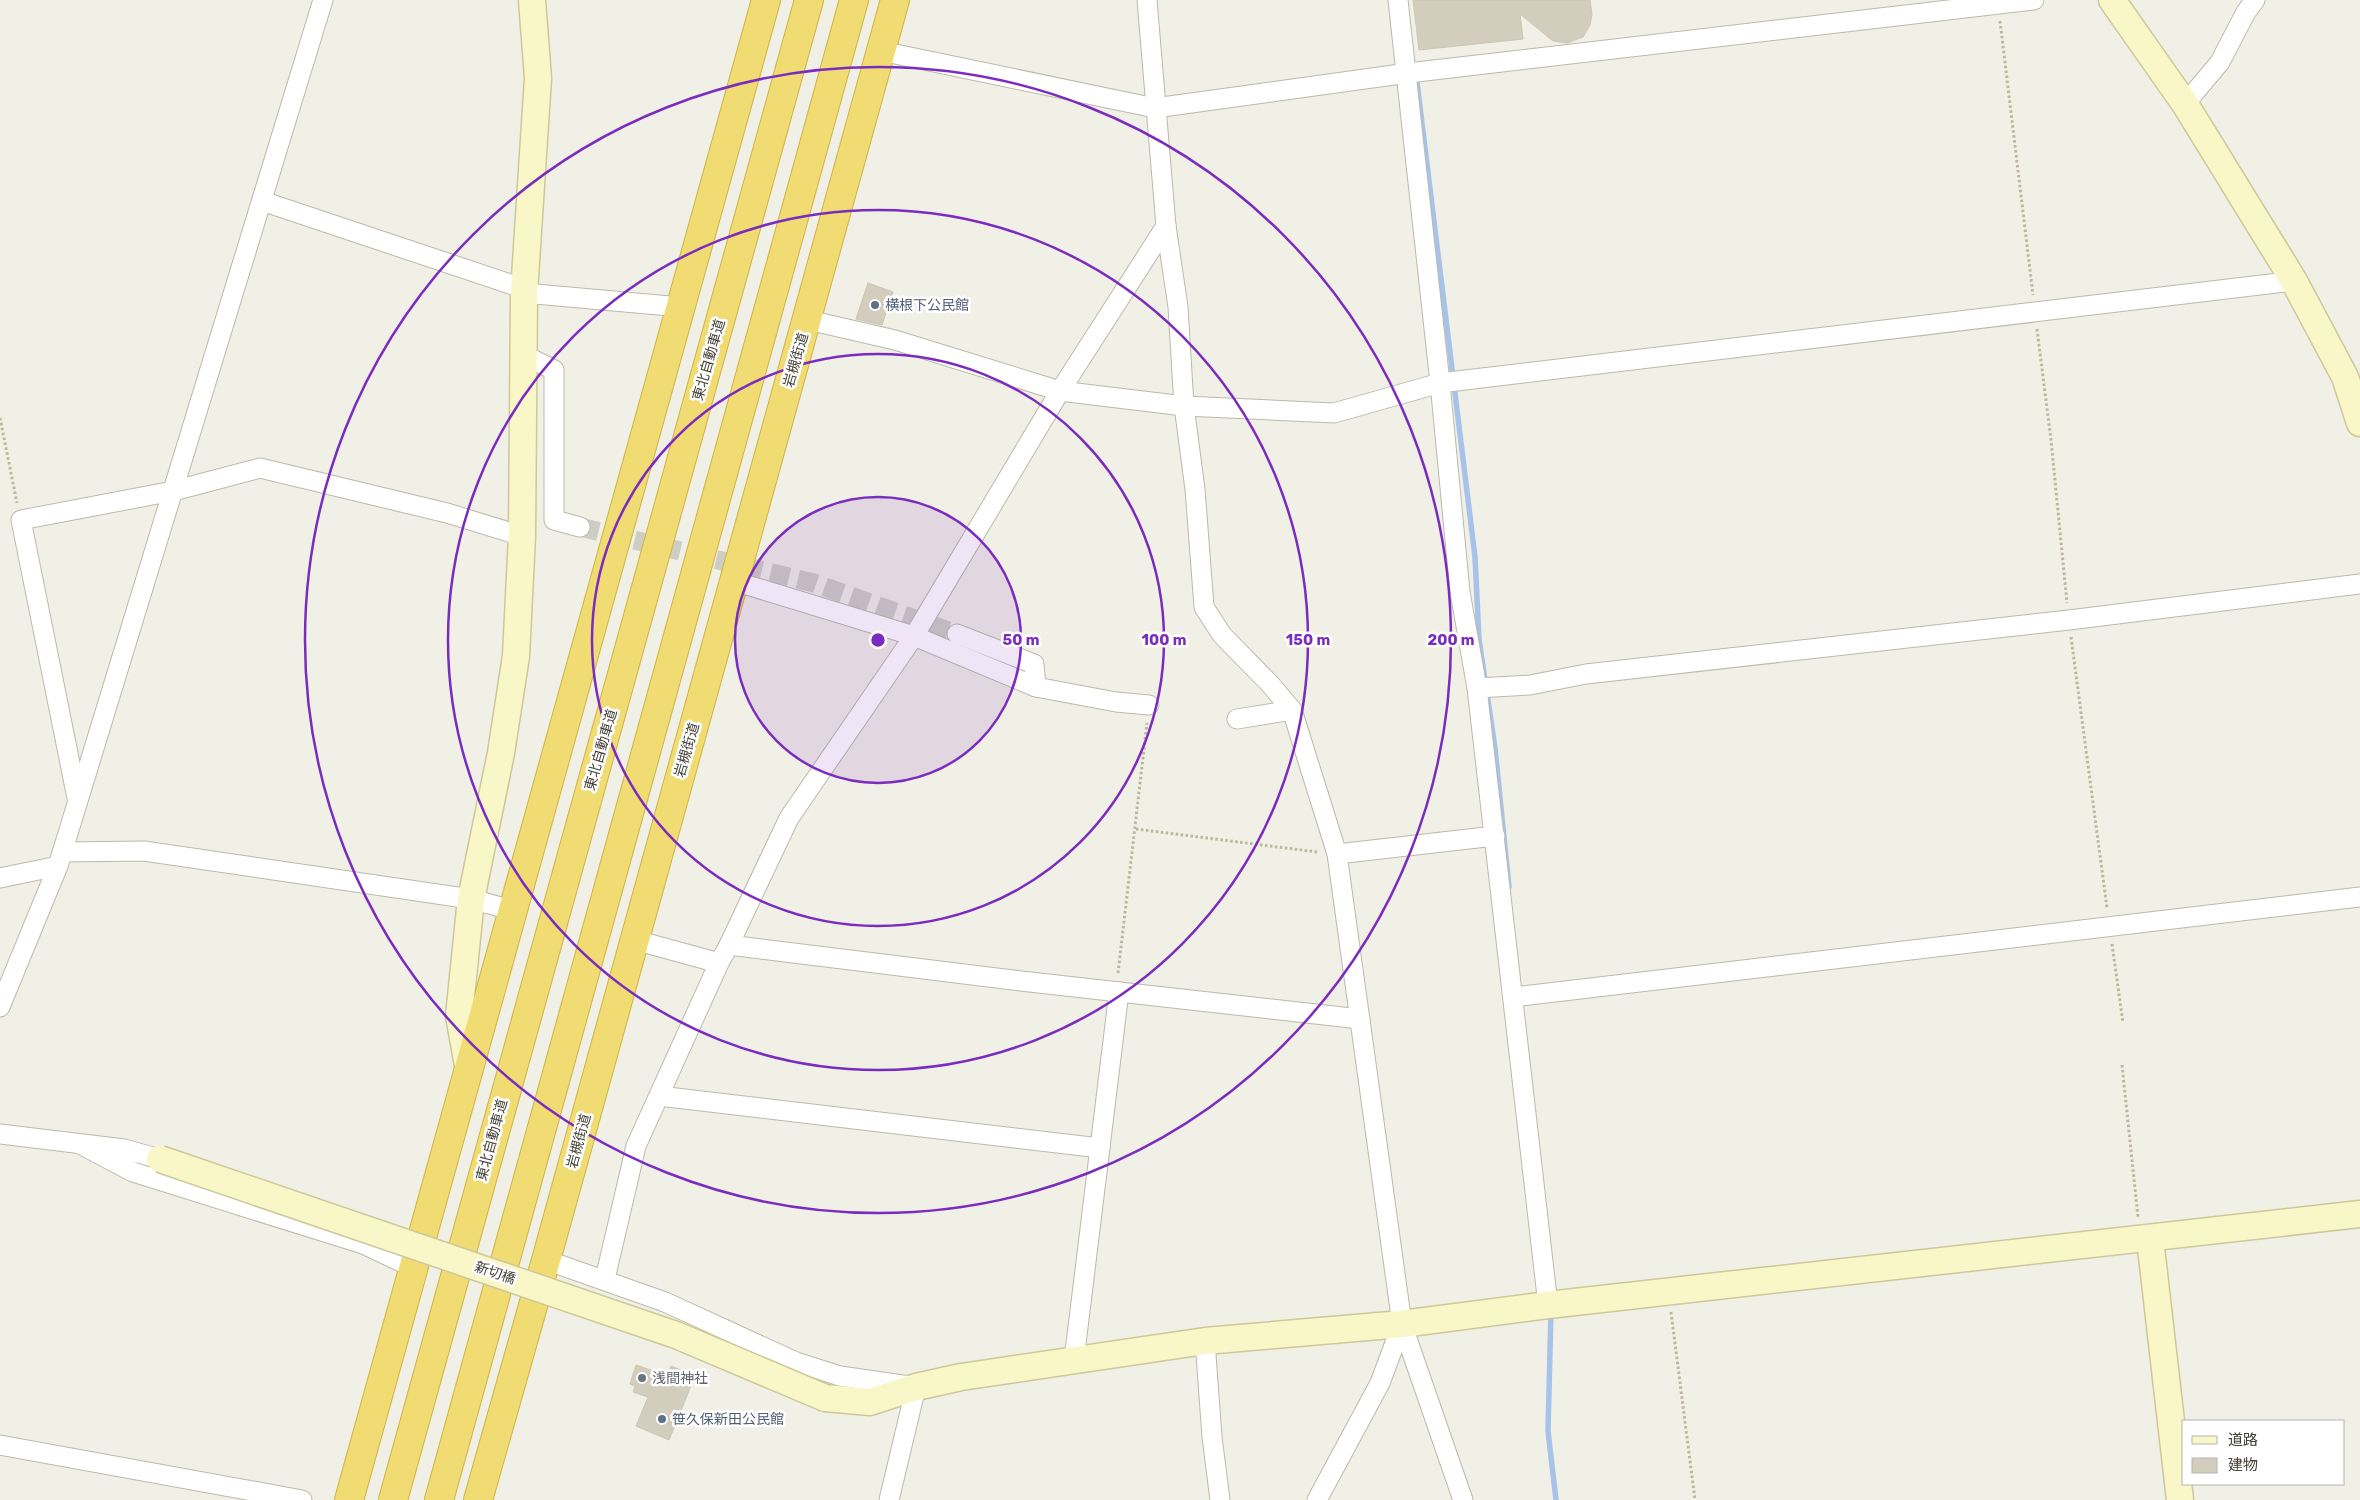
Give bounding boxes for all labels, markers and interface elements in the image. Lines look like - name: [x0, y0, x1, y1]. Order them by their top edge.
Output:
- place label: 横根下公民館: [885, 297, 969, 314]
- marker: 横根下公民館: [869, 299, 881, 311]
- street label: 東北自動車道: [689, 317, 729, 403]
- street label: 岩槻街道: [780, 331, 812, 389]
- centre of rings: [869, 631, 887, 649]
- text: 50 m: [1003, 631, 1039, 649]
- text: 100 m: [1142, 631, 1186, 649]
- text: 150 m: [1286, 631, 1330, 649]
- text: 200 m: [1427, 631, 1475, 649]
- street label: 東北自動車道: [581, 707, 621, 793]
- street label: 岩槻街道: [671, 721, 703, 779]
- street label: 東北自動車道: [473, 1097, 511, 1183]
- street label: 岩槻街道: [564, 1112, 594, 1170]
- street label: 新切橋: [472, 1258, 518, 1288]
- place label: 浅間神社: [652, 1370, 708, 1387]
- marker: 浅間神社: [636, 1372, 648, 1384]
- place label: 笹久保新田公民館: [672, 1411, 784, 1428]
- marker: 笹久保新田公民館: [656, 1413, 668, 1425]
- legend: [2182, 1420, 2345, 1485]
- text: 道路: [2228, 1431, 2258, 1449]
- text: 建物: [2228, 1456, 2258, 1474]

